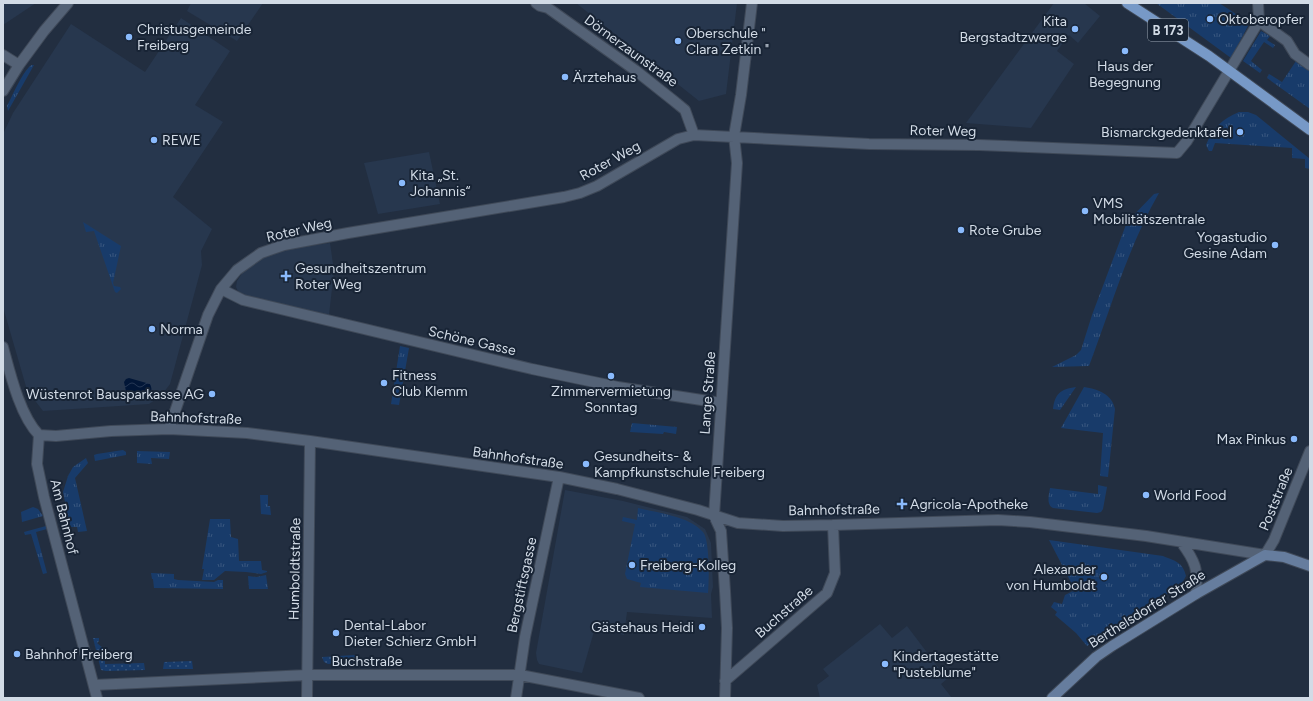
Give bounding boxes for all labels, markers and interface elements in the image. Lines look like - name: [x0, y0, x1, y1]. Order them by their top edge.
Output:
- street label: Dörnerzaunstraße: [581, 11, 681, 91]
- place label: Oktoberopfer: [1218, 11, 1304, 28]
- place label: Kita Bergstadtzwerge: [960, 13, 1067, 46]
- marker: Oktoberopfer: [1205, 14, 1215, 24]
- road number: B 173: [1148, 19, 1188, 41]
- place label: Christusgemeinde Freiberg: [137, 21, 252, 54]
- marker: Kita Bergstadtzwerge: [1070, 24, 1080, 34]
- place label: Oberschule " Clara Zetkin ": [686, 25, 769, 58]
- marker: Christusgemeinde Freiberg: [124, 32, 134, 42]
- marker: Oberschule " Clara Zetkin ": [673, 36, 683, 46]
- marker: Haus der Begegnung: [1120, 46, 1130, 56]
- place label: Haus der Begegnung: [1089, 58, 1161, 91]
- place label: Ärztehaus: [573, 69, 636, 86]
- marker: Ärztehaus: [560, 72, 570, 82]
- street label: Roter Weg: [909, 122, 977, 140]
- place label: Bismarckgedenktafel: [1101, 124, 1232, 141]
- marker: Bismarckgedenktafel: [1235, 127, 1245, 137]
- place label: REWE: [162, 132, 201, 149]
- marker: REWE: [149, 135, 159, 145]
- street label: Roter Weg: [577, 137, 643, 185]
- place label: Kita „St. Johannis“: [410, 167, 471, 200]
- marker: Kita „St. Johannis“: [397, 178, 407, 188]
- place label: VMS Mobilitätszentrale: [1093, 195, 1206, 228]
- marker: VMS Mobilitätszentrale: [1080, 206, 1090, 216]
- street label: Roter Weg: [265, 214, 333, 246]
- place label: Rote Grube: [969, 222, 1042, 239]
- marker: Rote Grube: [956, 225, 966, 235]
- place label: Yogastudio Gesine Adam: [1183, 229, 1267, 262]
- marker: Yogastudio Gesine Adam: [1270, 240, 1280, 250]
- place label: Gesundheitszentrum Roter Weg: [295, 260, 426, 293]
- marker: Gesundheitszentrum Roter Weg: [280, 270, 292, 282]
- place label: Norma: [160, 321, 203, 338]
- street label: Schöne Gasse: [426, 323, 518, 359]
- marker: Norma: [147, 324, 157, 334]
- street label: Lange Straße: [697, 351, 719, 435]
- place label: Fitness Club Klemm: [392, 367, 468, 400]
- marker: Zimmervermietung Sonntag: [606, 371, 616, 381]
- marker: Fitness Club Klemm: [379, 378, 389, 388]
- place label: Zimmervermietung Sonntag: [551, 383, 671, 416]
- place label: Wüstenrot Bausparkasse AG: [26, 386, 204, 403]
- marker: Wüstenrot Bausparkasse AG: [207, 389, 217, 399]
- street label: Bahnhofstraße: [150, 408, 242, 428]
- place label: Max Pinkus: [1217, 431, 1286, 448]
- marker: Max Pinkus: [1289, 434, 1299, 444]
- street label: Bahnhofstraße: [471, 443, 565, 473]
- place label: Gesundheits- & Kampfkunstschule Freiberg: [594, 448, 765, 481]
- marker: Gesundheits- & Kampfkunstschule Freiberg: [581, 459, 591, 469]
- street label: Poststraße: [1256, 464, 1297, 533]
- street label: Am Bahnhof: [46, 477, 82, 557]
- place label: World Food: [1154, 487, 1226, 504]
- marker: World Food: [1141, 490, 1151, 500]
- place label: Agricola-Apotheke: [910, 496, 1029, 513]
- marker: Agricola-Apotheke: [897, 499, 907, 509]
- street label: Bahnhofstraße: [788, 501, 880, 519]
- street label: Humboldtstraße: [286, 517, 304, 620]
- street label: Bergstiftsgasse: [504, 535, 540, 634]
- place label: Freiberg-Kolleg: [640, 557, 736, 574]
- marker: Freiberg-Kolleg: [627, 560, 637, 570]
- place label: Alexander von Humboldt: [1006, 561, 1096, 594]
- street label: Berthelsdorfer Straße: [1085, 566, 1209, 652]
- marker: Alexander von Humboldt: [1099, 572, 1109, 582]
- street label: Buchstraße: [752, 582, 817, 642]
- place label: Dental-Labor Dieter Schierz GmbH: [344, 617, 477, 650]
- place label: Gästehaus Heidi: [591, 619, 694, 636]
- marker: Gästehaus Heidi: [697, 622, 707, 632]
- marker: Dental-Labor Dieter Schierz GmbH: [331, 628, 341, 638]
- place label: Bahnhof Freiberg: [25, 646, 133, 663]
- place label: Kindertagestätte "Pusteblume": [893, 648, 999, 681]
- marker: Bahnhof Freiberg: [12, 649, 22, 659]
- street label: Buchstraße: [332, 653, 403, 670]
- marker: Kindertagestätte "Pusteblume": [880, 659, 890, 669]

